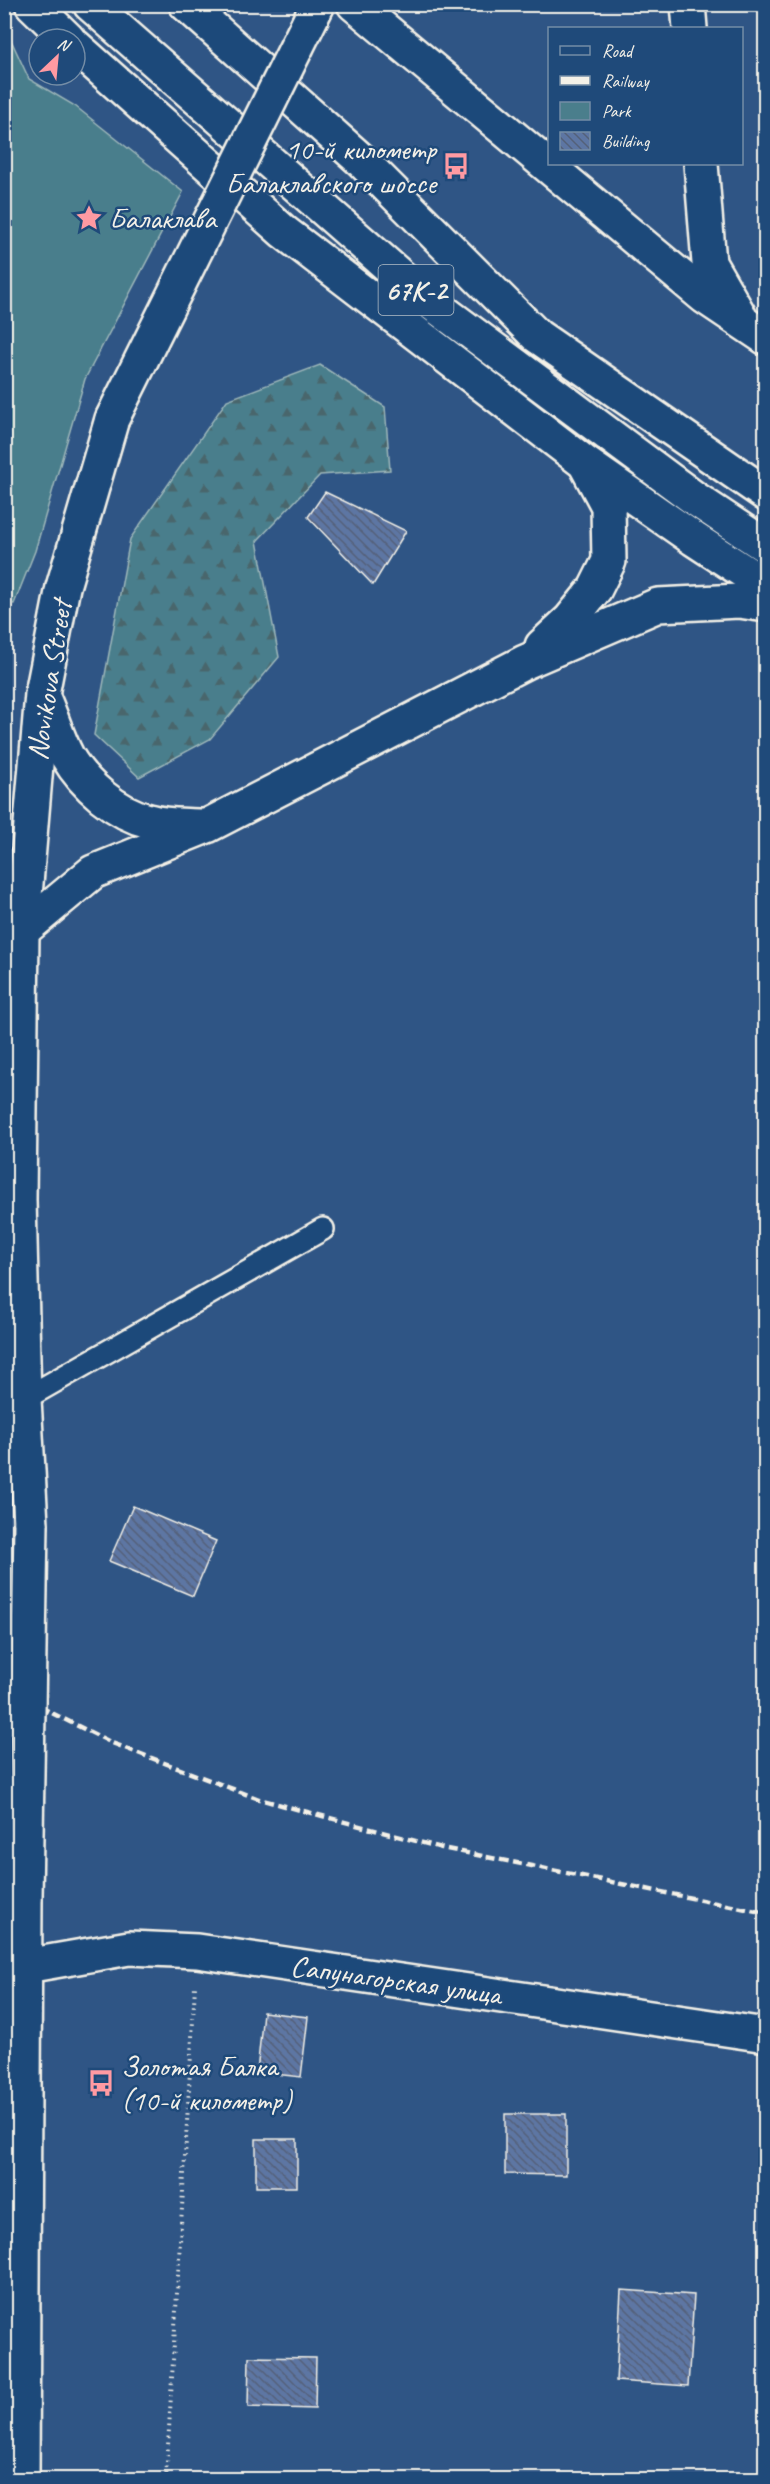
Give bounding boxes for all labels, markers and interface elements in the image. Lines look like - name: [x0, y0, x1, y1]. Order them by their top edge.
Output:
- north arrow: [27, 27, 87, 87]
- legend: [548, 27, 743, 165]
- text: N: [54, 33, 75, 57]
- text: Road: [602, 40, 635, 62]
- text: Railway: [602, 70, 650, 92]
- text: Park: [602, 100, 632, 122]
- place label: 10-й километр Балаклавского шоссе: [225, 130, 438, 202]
- text: Building: [602, 130, 651, 152]
- bus stop icon: 10-й километр Балаклавского шоссе: [441, 151, 471, 181]
- place label: Балаклава: [109, 199, 218, 237]
- place icon: Балаклава: [74, 203, 104, 233]
- road number: 67К-2: [378, 265, 454, 315]
- street label: Novikova Street: [18, 593, 81, 763]
- street label: Сапунагорская улица: [288, 1946, 506, 2014]
- place label: Золотая Балка (10-й километр): [121, 2047, 294, 2119]
- bus stop icon: Золотая Балка (10-й километр): [86, 2068, 116, 2098]

